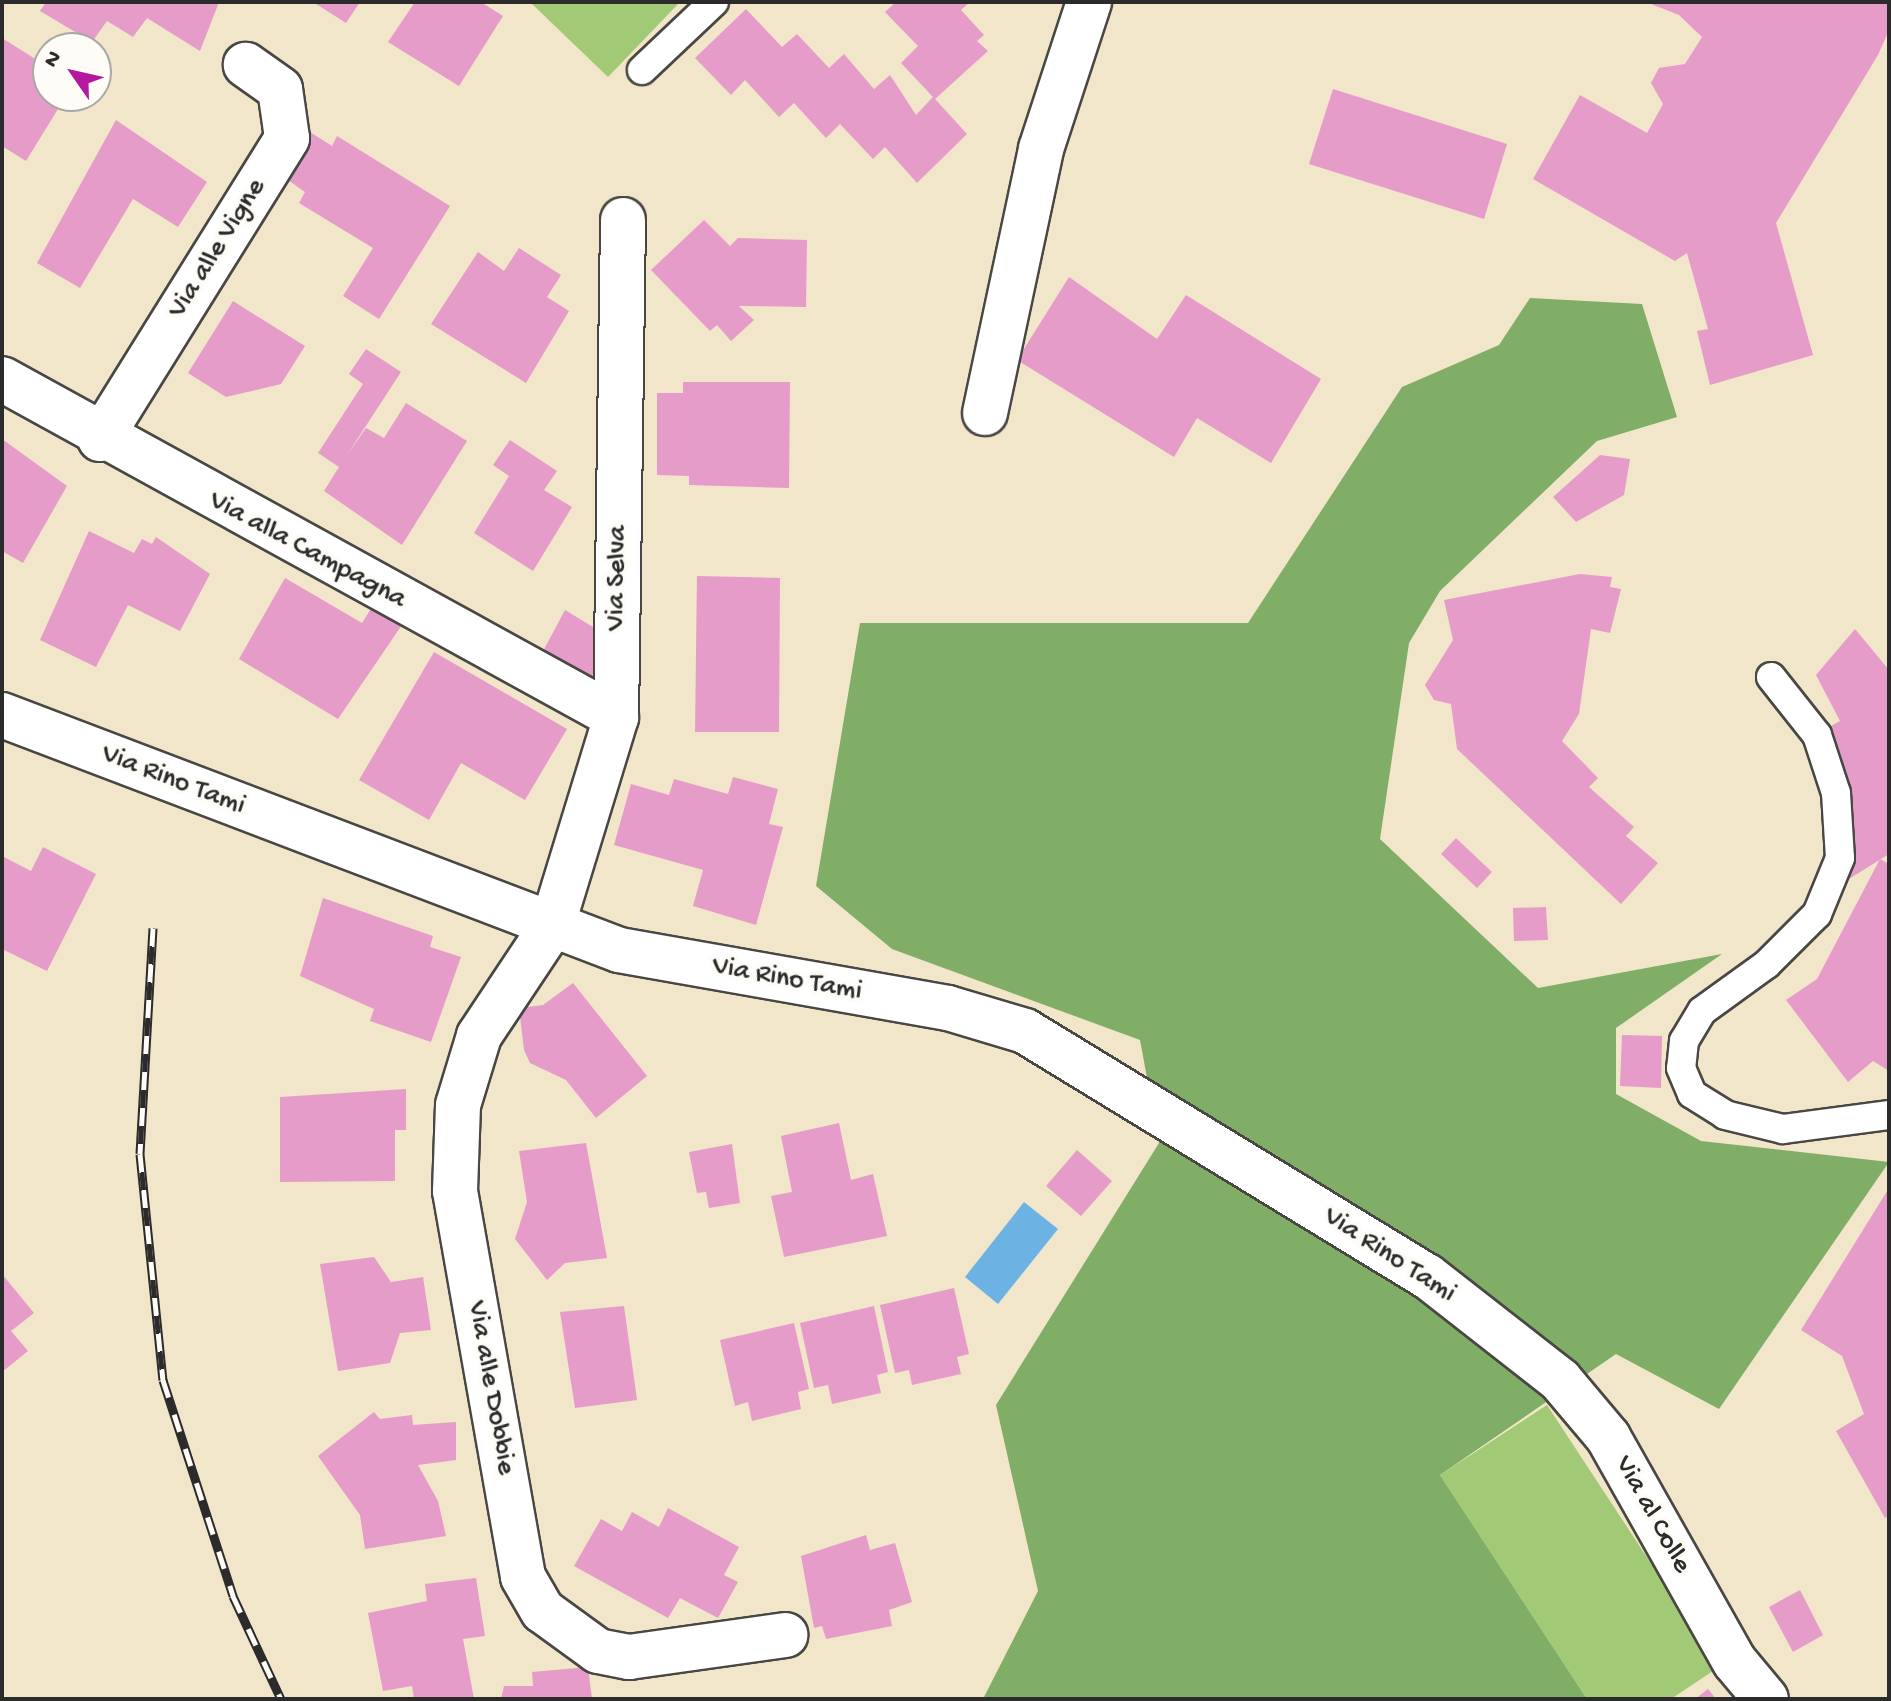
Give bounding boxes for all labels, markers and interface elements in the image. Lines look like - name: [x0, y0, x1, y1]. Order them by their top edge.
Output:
- north arrow: [32, 32, 112, 112]
- text: N: [39, 46, 69, 73]
- street label: Via alle Vigne: [162, 173, 274, 325]
- street label: Via alla Campagna: [203, 485, 411, 617]
- street label: Via Selva: [600, 525, 636, 631]
- street label: Via Rino Tami: [96, 738, 250, 824]
- street label: Via Rino Tami: [710, 950, 864, 1010]
- street label: Via Rino Tami: [1316, 1201, 1462, 1311]
- street label: Via alle Dobbie: [458, 1299, 522, 1477]
- street label: Via al Colle: [1606, 1451, 1698, 1579]

